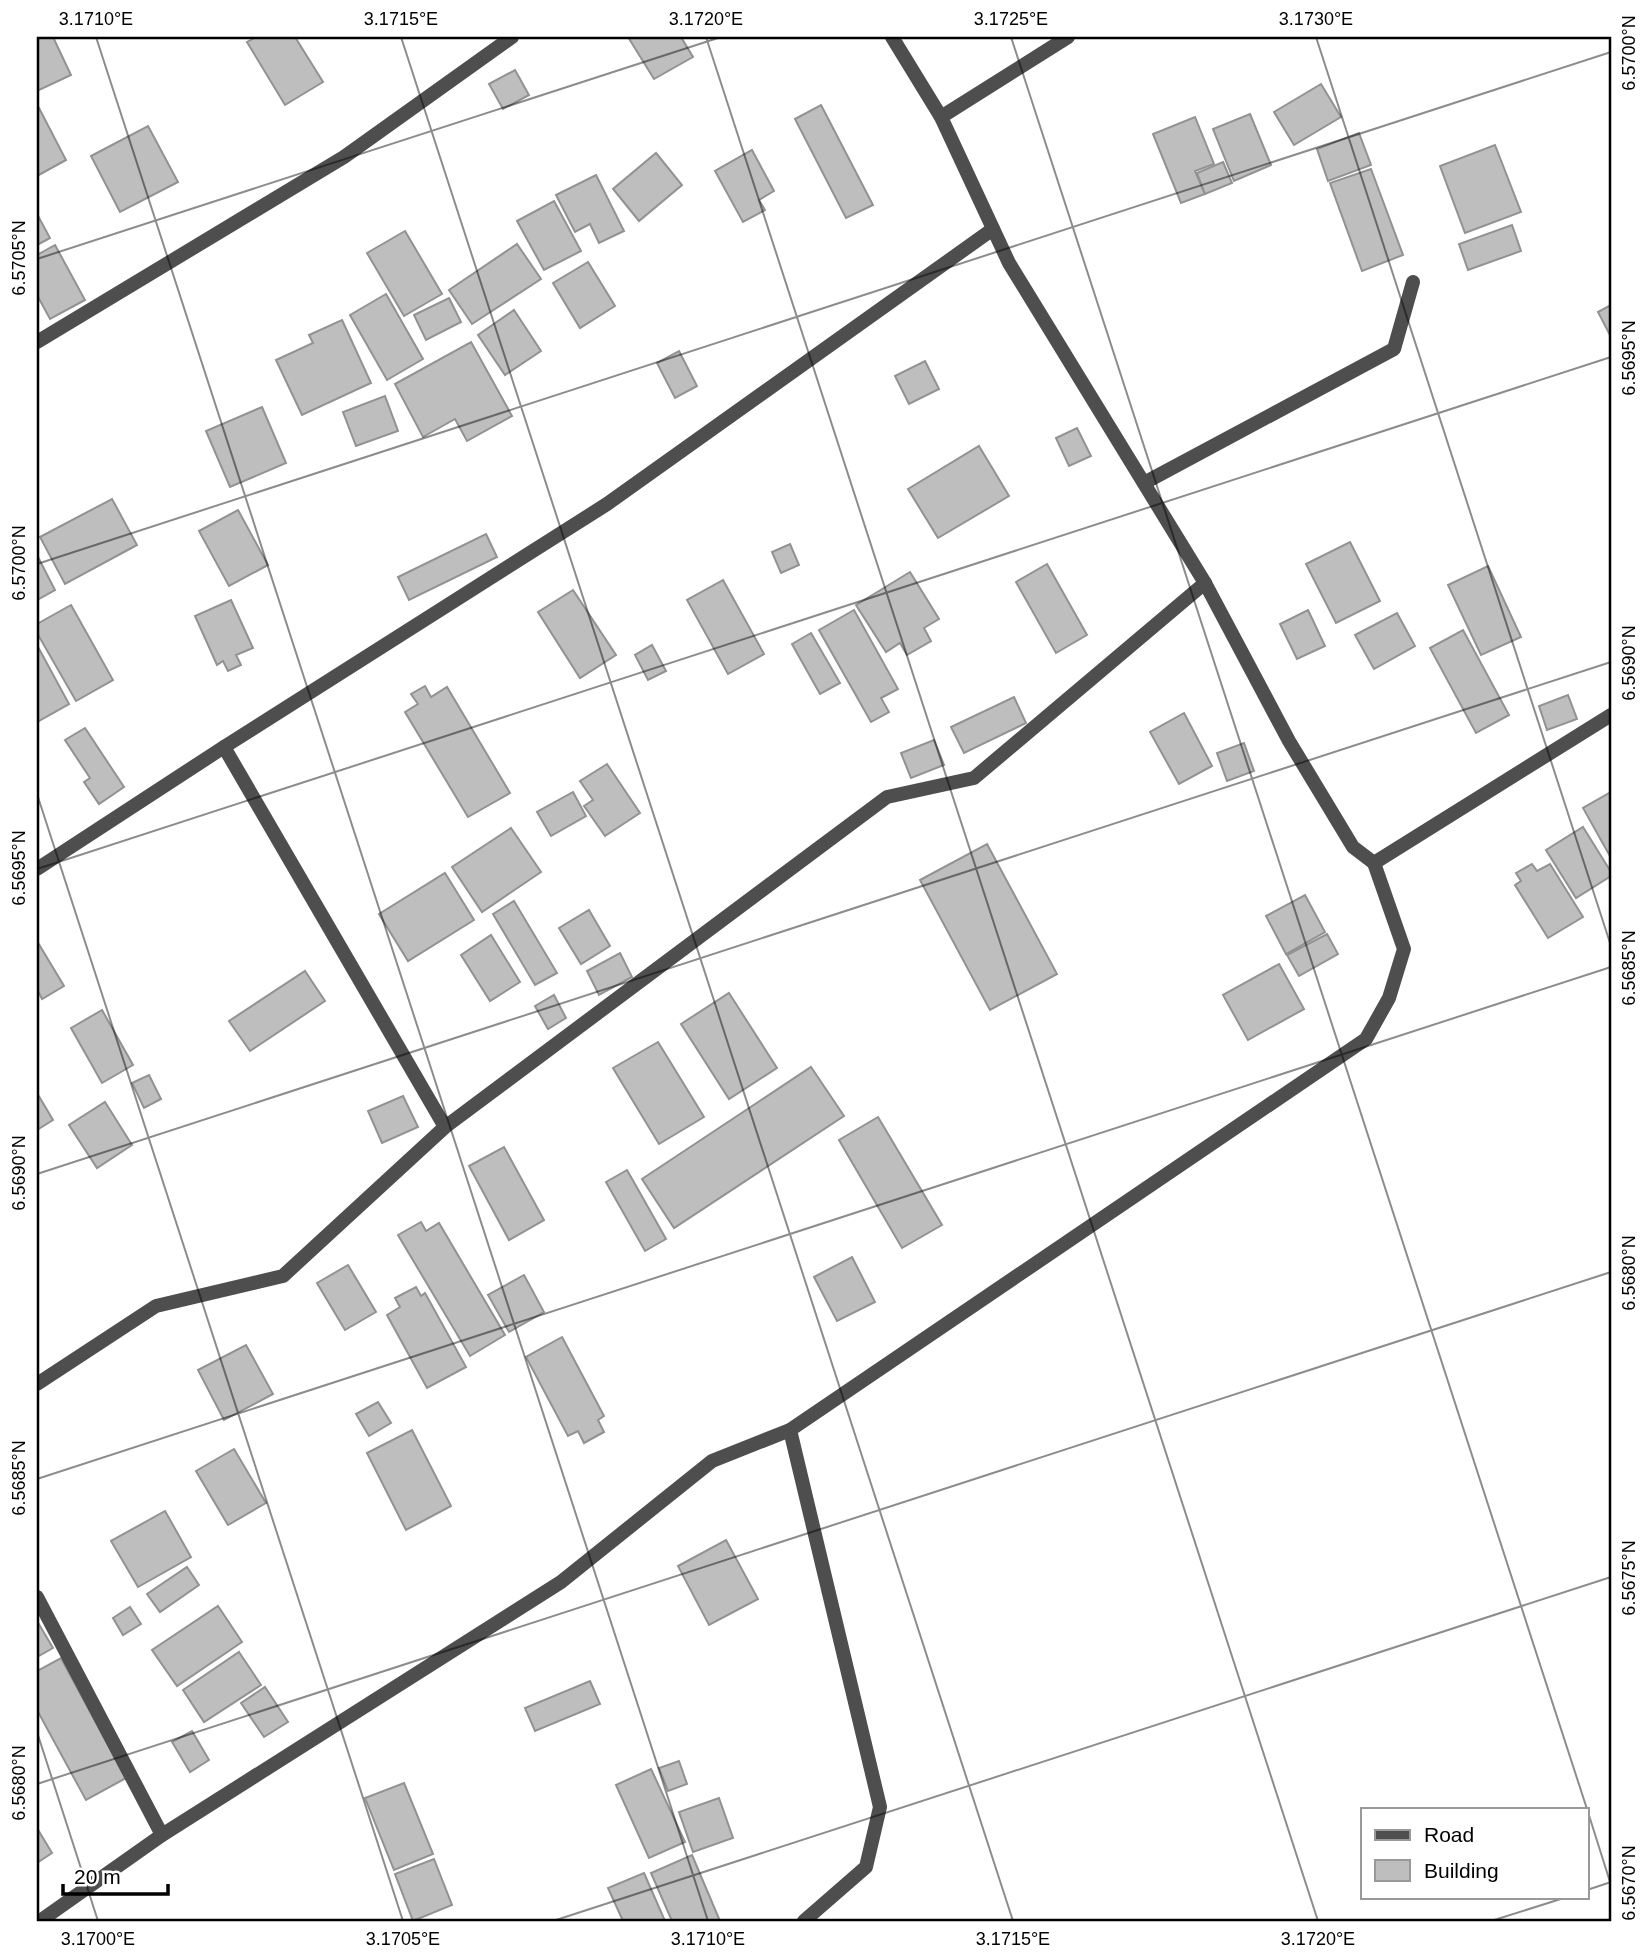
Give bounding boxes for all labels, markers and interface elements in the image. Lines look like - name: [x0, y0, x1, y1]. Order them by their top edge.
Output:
- text: 3.1710°E: [59, 9, 133, 29]
- text: 3.1715°E: [364, 9, 438, 29]
- text: 3.1720°E: [669, 9, 743, 29]
- text: 3.1725°E: [974, 9, 1048, 29]
- text: 3.1730°E: [1279, 9, 1353, 29]
- text: 6.5700°N: [1619, 15, 1639, 91]
- text: 6.5705°N: [9, 220, 29, 296]
- text: 6.5695°N: [1619, 320, 1639, 396]
- text: 6.5700°N: [9, 525, 29, 601]
- text: 6.5690°N: [1619, 625, 1639, 701]
- text: 6.5695°N: [9, 830, 29, 906]
- text: 6.5685°N: [1619, 930, 1639, 1006]
- text: 6.5690°N: [9, 1135, 29, 1211]
- text: 6.5680°N: [1619, 1235, 1639, 1311]
- text: 6.5685°N: [9, 1440, 29, 1516]
- text: 6.5675°N: [1619, 1540, 1639, 1616]
- text: 6.5680°N: [9, 1745, 29, 1821]
- legend: [1361, 1808, 1588, 1898]
- text: Road: [1424, 1823, 1474, 1846]
- text: 6.5670°N: [1619, 1845, 1639, 1921]
- scale bar: [63, 1853, 168, 1897]
- text: Building: [1424, 1859, 1499, 1882]
- text: 20 m: [74, 1865, 121, 1888]
- text: 3.1700°E: [61, 1929, 135, 1949]
- text: 3.1705°E: [366, 1929, 440, 1949]
- text: 3.1710°E: [671, 1929, 745, 1949]
- text: 3.1715°E: [976, 1929, 1050, 1949]
- text: 3.1720°E: [1281, 1929, 1355, 1949]

